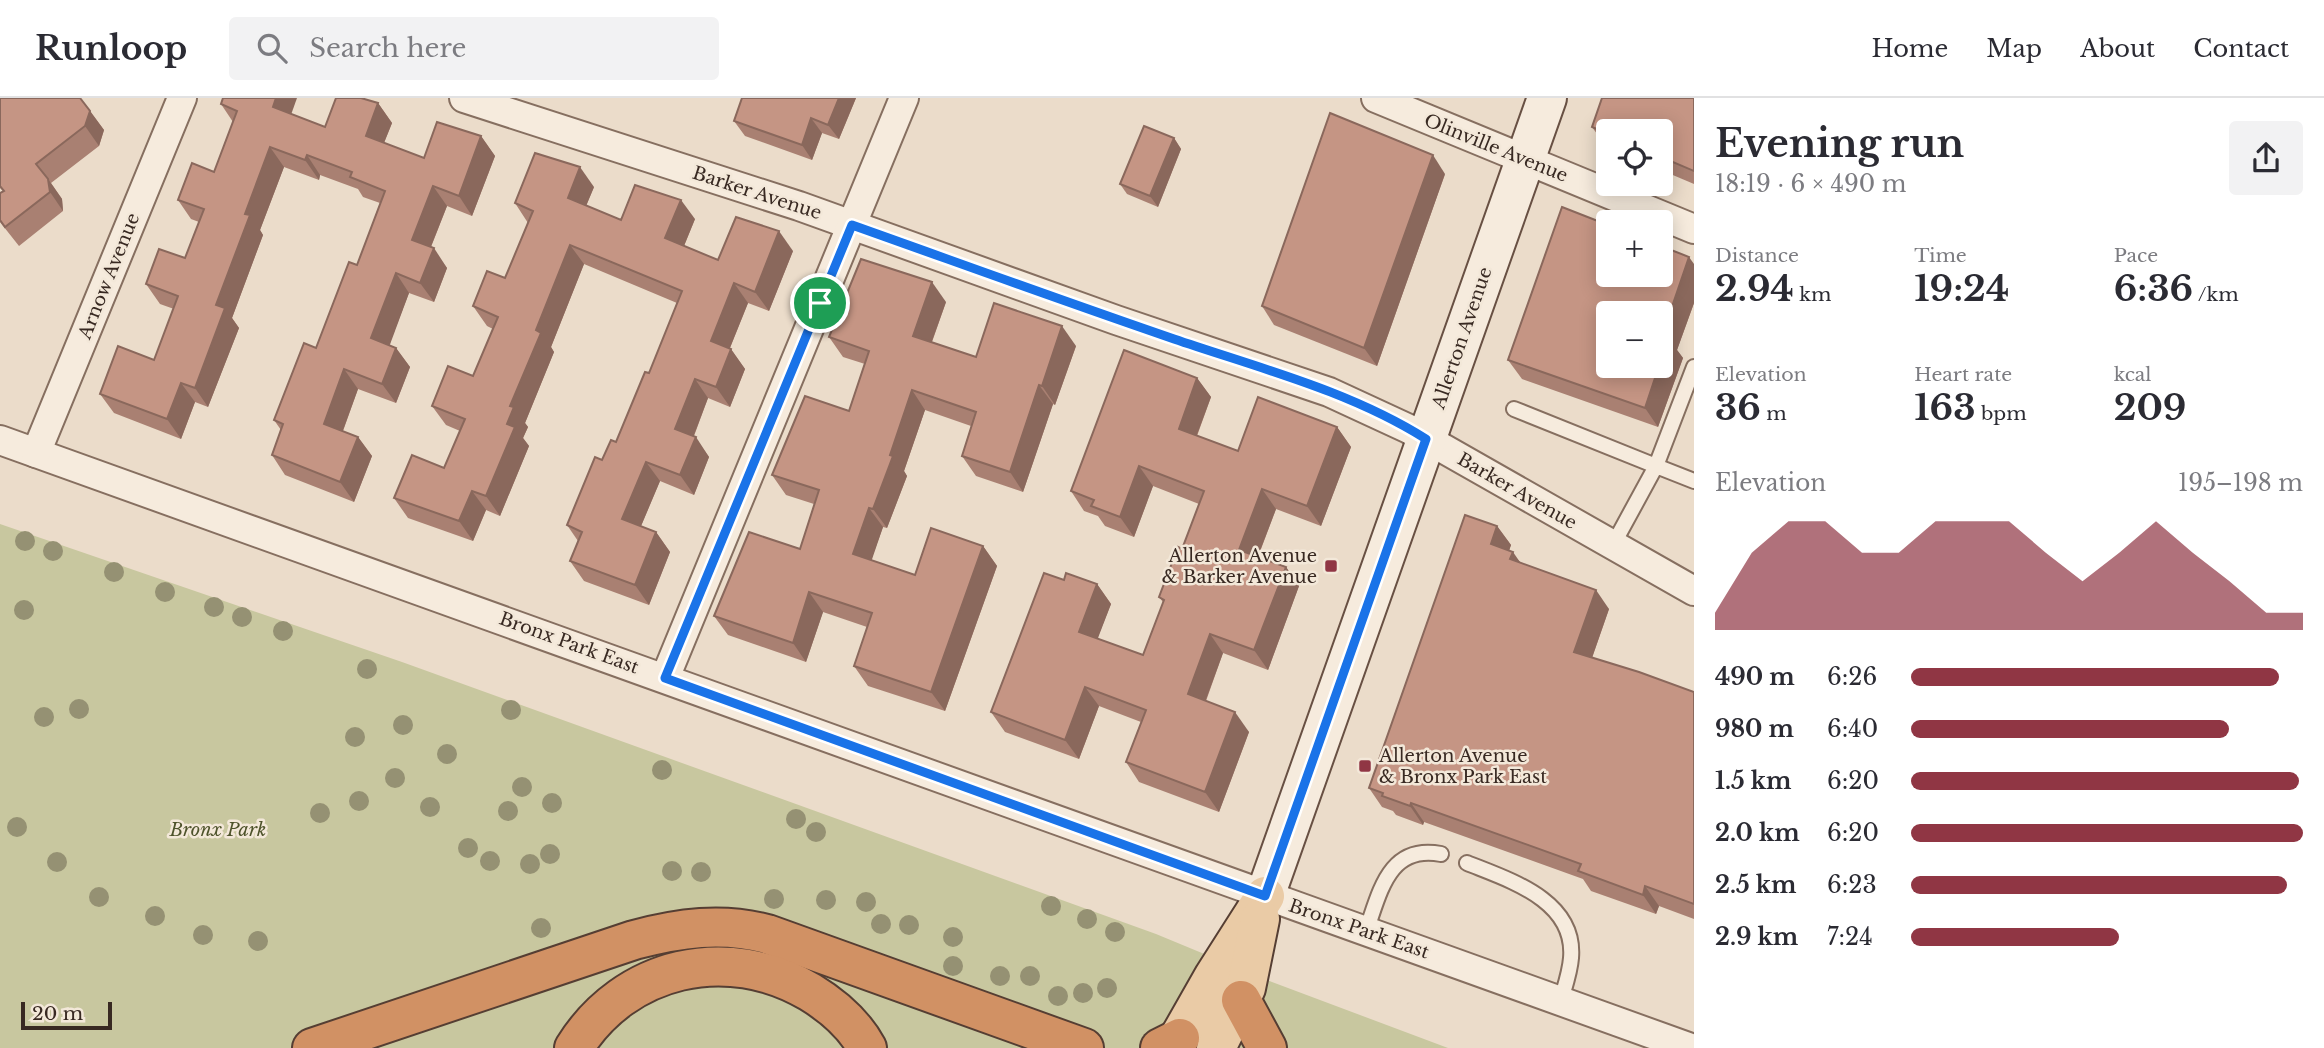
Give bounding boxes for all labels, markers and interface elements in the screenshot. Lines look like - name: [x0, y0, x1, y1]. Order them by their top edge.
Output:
- search box: [229, 17, 719, 80]
- text: Runloop: [35, 28, 187, 69]
- icon: search: [253, 29, 291, 67]
- text: Search here: [309, 32, 466, 64]
- text: Home: [1872, 34, 1948, 63]
- text: Map: [1986, 34, 2042, 63]
- text: About: [2080, 34, 2155, 63]
- text: Contact: [2193, 34, 2289, 63]
- street label: Olinville Avenue: [1421, 109, 1571, 187]
- map controls: [1596, 119, 1673, 378]
- button: locate: [1596, 119, 1673, 196]
- text: Evening run: [1715, 120, 1964, 167]
- button: share: [2229, 121, 2303, 195]
- street label: Barker Avenue: [690, 162, 824, 224]
- text: 18:19 · 6 × 490 m: [1715, 170, 1906, 198]
- street label: Arnow Avenue: [73, 210, 144, 343]
- button: +: [1596, 210, 1673, 287]
- text: Distance: [1715, 244, 1799, 267]
- text: Time: [1914, 244, 1967, 267]
- text: Pace: [2114, 244, 2158, 267]
- street label: Allerton Avenue: [1427, 264, 1497, 413]
- text: 2.94: [1715, 267, 1794, 310]
- text: 19:24: [1914, 267, 2009, 310]
- text: 6:36: [2114, 267, 2193, 310]
- pin: [790, 273, 850, 333]
- text: km: [1794, 283, 1831, 306]
- text: /km: [2193, 283, 2239, 306]
- icon: arrive: [801, 284, 839, 322]
- button: −: [1596, 301, 1673, 378]
- text: Elevation: [1715, 363, 1807, 386]
- text: Heart rate: [1914, 363, 2012, 386]
- text: kcal: [2114, 363, 2152, 386]
- text: 36: [1715, 386, 1761, 429]
- text: 163: [1914, 386, 1975, 429]
- text: 209: [2114, 386, 2186, 429]
- text: m: [1761, 402, 1787, 425]
- text: bpm: [1975, 402, 2027, 425]
- street label: Barker Avenue: [1453, 448, 1581, 534]
- text: Elevation: [1715, 469, 1826, 497]
- text: 195–198 m: [2178, 469, 2303, 497]
- place label: Allerton Avenue & Barker Avenue: [1162, 545, 1317, 588]
- marker: Allerton Avenue & Barker Avenue: [1323, 558, 1339, 574]
- street label: Bronx Park East: [496, 608, 642, 679]
- text: 490 m: [1715, 663, 1795, 691]
- text: 6:26: [1827, 663, 1877, 691]
- text: 980 m: [1715, 715, 1794, 743]
- text: 6:40: [1827, 715, 1878, 743]
- place label: Allerton Avenue & Bronx Park East: [1378, 745, 1547, 788]
- marker: Allerton Avenue & Bronx Park East: [1357, 758, 1373, 774]
- text: 1.5 km: [1715, 767, 1792, 795]
- text: 6:20: [1827, 767, 1879, 795]
- park label: Bronx Park: [169, 819, 266, 841]
- text: 2.0 km: [1715, 819, 1800, 847]
- text: 6:20: [1827, 819, 1879, 847]
- text: 2.5 km: [1715, 871, 1796, 899]
- text: 6:23: [1827, 871, 1877, 899]
- street label: Bronx Park East: [1286, 895, 1432, 963]
- text: 2.9 km: [1715, 923, 1798, 951]
- text: 7:24: [1827, 923, 1873, 951]
- scale bar: [21, 999, 112, 1031]
- text: 20 m: [32, 1002, 83, 1025]

